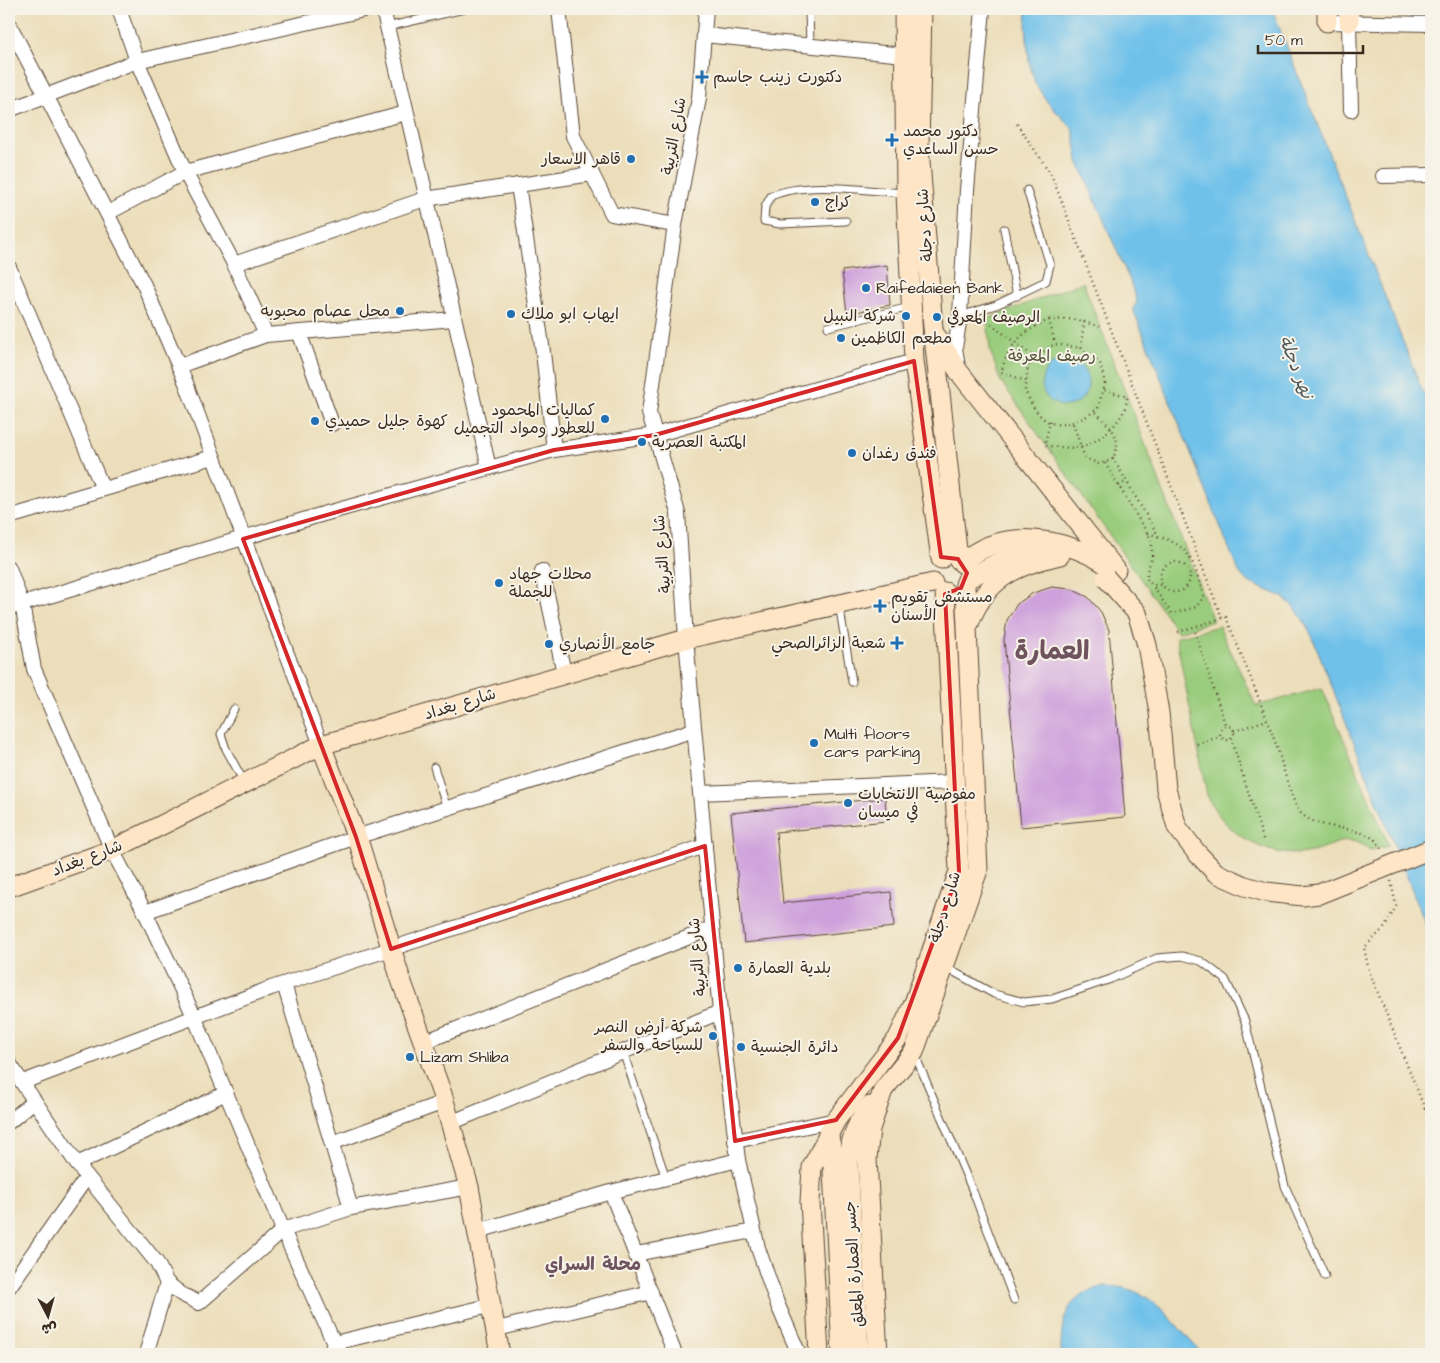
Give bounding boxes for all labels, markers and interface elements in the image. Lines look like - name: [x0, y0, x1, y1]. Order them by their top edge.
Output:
- scale bar: [1258, 22, 1362, 54]
- text: 50 m: [1265, 30, 1303, 51]
- place label: دكتورت زينب جاسم: [713, 66, 842, 89]
- marker: دكتورت زينب جاسم: [695, 70, 709, 84]
- street label: شارع التربية: [656, 95, 692, 177]
- place label: دكتور محمد حسن الساعدي: [903, 120, 999, 160]
- marker: دكتور محمد حسن الساعدي: [885, 133, 899, 147]
- place label: قاهر الاسعار: [540, 148, 621, 170]
- marker: قاهر الاسعار: [625, 153, 637, 165]
- street label: شارع دجلة: [911, 188, 939, 262]
- place label: كراج: [825, 191, 852, 213]
- marker: كراج: [809, 196, 821, 208]
- place label: Raifedaieen Bank: [876, 277, 1004, 299]
- marker: Raifedaieen Bank: [860, 282, 872, 294]
- place label: محل عصام محبوبه: [261, 300, 390, 323]
- place label: ايهاب ابو ملاك: [521, 303, 619, 325]
- marker: محل عصام محبوبه: [394, 305, 406, 317]
- place label: شركة النبيل: [823, 305, 896, 327]
- place label: الرصيف المعرفي: [947, 306, 1040, 328]
- marker: ايهاب ابو ملاك: [505, 308, 517, 320]
- marker: شركة النبيل: [900, 310, 912, 322]
- marker: الرصيف المعرفي: [931, 311, 943, 323]
- place label: مطعم الكاظمين: [851, 327, 952, 350]
- marker: مطعم الكاظمين: [835, 332, 847, 344]
- water label: نهر دجلة: [1273, 332, 1320, 404]
- park label: رصيف المعرفة: [1008, 345, 1096, 367]
- place label: كماليات المحمود للعطور ومواد التجميل: [454, 399, 595, 439]
- place label: كهوة جليل حميدي: [325, 410, 448, 432]
- marker: كماليات المحمود للعطور ومواد التجميل: [599, 413, 611, 425]
- marker: كهوة جليل حميدي: [309, 415, 321, 427]
- place label: المكتبة العصرية: [652, 431, 746, 453]
- marker: المكتبة العصرية: [636, 436, 648, 448]
- place label: فندق رغدان: [862, 442, 937, 464]
- marker: فندق رغدان: [846, 447, 858, 459]
- street label: شارع التربية: [648, 514, 676, 594]
- place label: محلات جهاد للجملة: [509, 563, 592, 603]
- marker: محلات جهاد للجملة: [493, 577, 505, 589]
- place label: مستشفى تقويم الأسنان: [891, 586, 993, 626]
- marker: مستشفى تقويم الأسنان: [873, 599, 887, 613]
- place label: شعبة الزائرالصحي: [771, 632, 886, 657]
- place label: جامع الأنصاري: [559, 633, 655, 655]
- district label: العمارة: [1015, 633, 1089, 669]
- marker: شعبة الزائرالصحي: [890, 636, 904, 650]
- marker: جامع الأنصاري: [543, 638, 555, 650]
- street label: شارع بغداد: [421, 683, 499, 725]
- place label: Multi floors cars parking: [824, 723, 920, 764]
- marker: Multi floors cars parking: [808, 737, 820, 749]
- place label: مفوضية الانتخابات في ميسان: [858, 783, 976, 823]
- marker: مفوضية الانتخابات في ميسان: [842, 797, 854, 809]
- street label: شارع بغداد: [49, 834, 125, 882]
- street label: شارع دجلة: [924, 869, 966, 945]
- street label: شارع التربية: [683, 917, 711, 997]
- place label: بلدية العمارة: [748, 957, 831, 979]
- marker: بلدية العمارة: [732, 962, 744, 974]
- place label: شركة أرض النصر للسياحة والسفر: [593, 1016, 703, 1056]
- marker: شركة أرض النصر للسياحة والسفر: [707, 1030, 719, 1042]
- place label: دائرة الجنسية: [751, 1036, 838, 1058]
- marker: دائرة الجنسية: [735, 1041, 747, 1053]
- place label: Lizam Shliba: [420, 1046, 509, 1068]
- marker: Lizam Shliba: [404, 1051, 416, 1063]
- street label: جسر العمارة المعلق: [839, 1200, 869, 1328]
- district label: محلة السراي: [545, 1252, 641, 1278]
- north arrow: [22, 1290, 72, 1340]
- text: ش: [41, 1317, 58, 1339]

